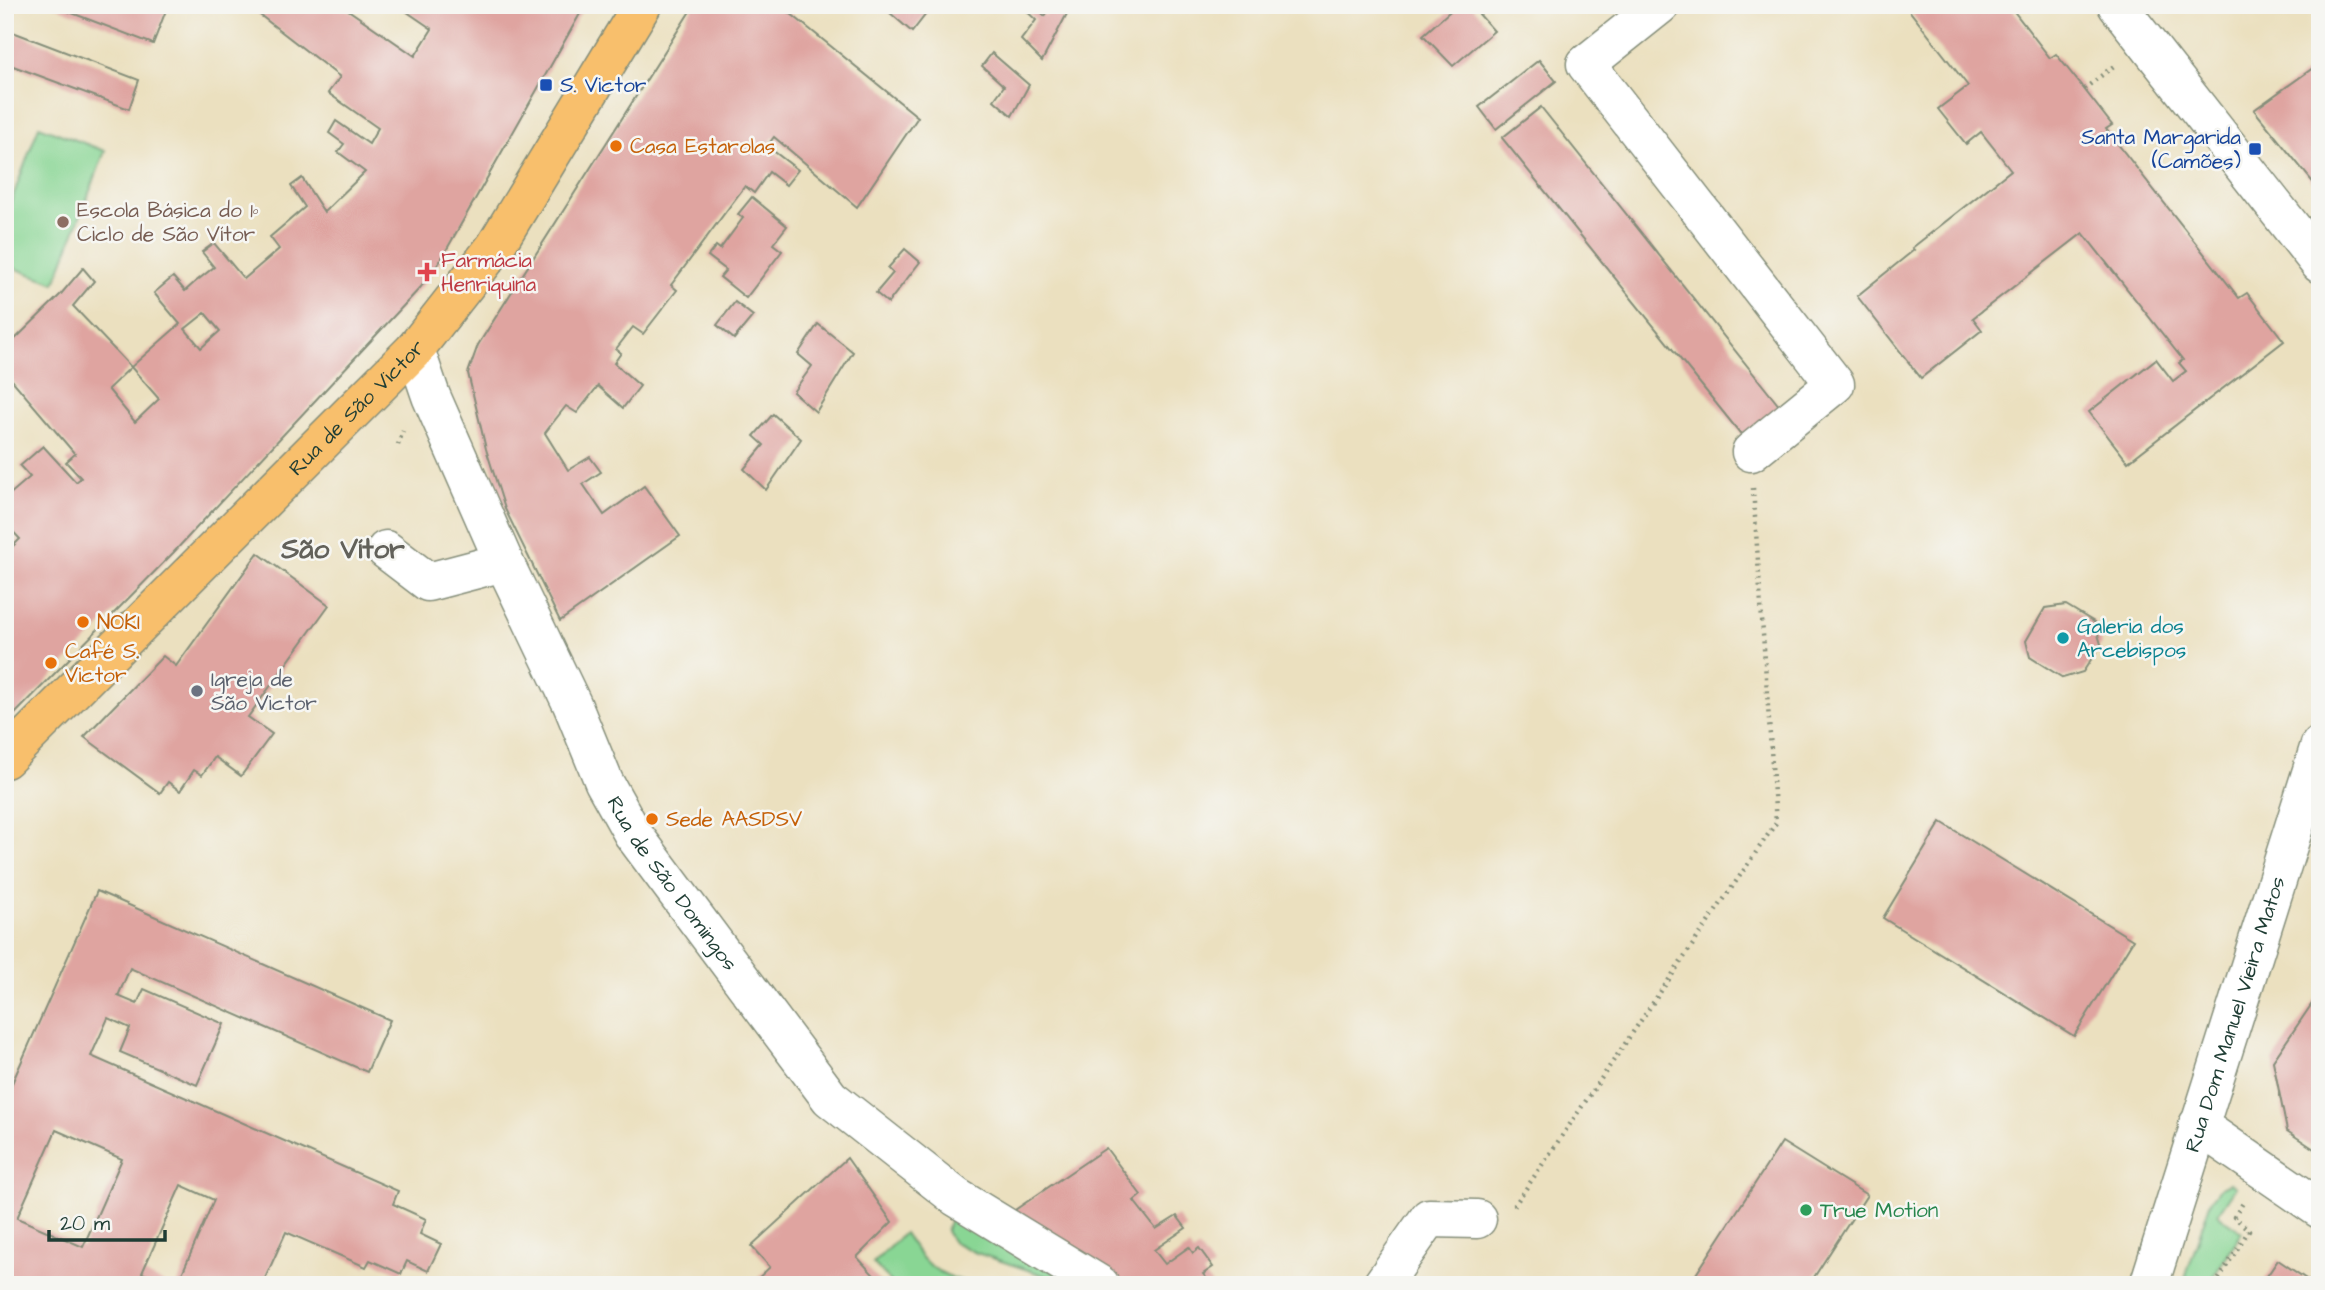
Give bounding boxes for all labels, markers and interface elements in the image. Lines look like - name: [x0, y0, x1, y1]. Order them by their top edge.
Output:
- place label: S. Victor: [560, 71, 647, 100]
- marker: S. Victor: [538, 77, 554, 93]
- place label: Santa Margarida (Camões): [2081, 123, 2241, 176]
- place label: Casa Estarolas: [630, 132, 775, 161]
- marker: Casa Estarolas: [608, 138, 624, 154]
- marker: Santa Margarida (Camões): [2247, 141, 2263, 157]
- place label: Escola Básica do 1º Ciclo de São Vítor: [77, 196, 259, 249]
- marker: Escola Básica do 1º Ciclo de São Vítor: [55, 214, 71, 230]
- place label: Farmácia Henriquina: [441, 246, 536, 299]
- marker: Farmácia Henriquina: [419, 264, 435, 280]
- street label: Rua de São Victor: [282, 334, 432, 482]
- district label: São Vítor: [280, 530, 405, 569]
- place label: NOKI: [97, 608, 140, 637]
- place label: Galeria dos Arcebispos: [2077, 612, 2186, 666]
- marker: NOKI: [75, 614, 91, 630]
- marker: Galeria dos Arcebispos: [2055, 630, 2071, 646]
- place label: Café S. Victor: [65, 637, 139, 690]
- marker: Café S. Victor: [43, 655, 59, 671]
- place label: Igreja de São Victor: [211, 665, 317, 718]
- marker: Igreja de São Victor: [189, 683, 205, 699]
- street label: Rua de São Domingos: [600, 791, 744, 977]
- place label: Sede AASDSV: [666, 805, 802, 834]
- marker: Sede AASDSV: [644, 811, 660, 827]
- street label: Rua Dom Manuel Vieira Matos: [2178, 873, 2292, 1156]
- place label: True Motion: [1820, 1196, 1938, 1225]
- scale bar: [49, 1199, 164, 1243]
- marker: True Motion: [1798, 1202, 1814, 1218]
- text: 20 m: [60, 1209, 111, 1238]

